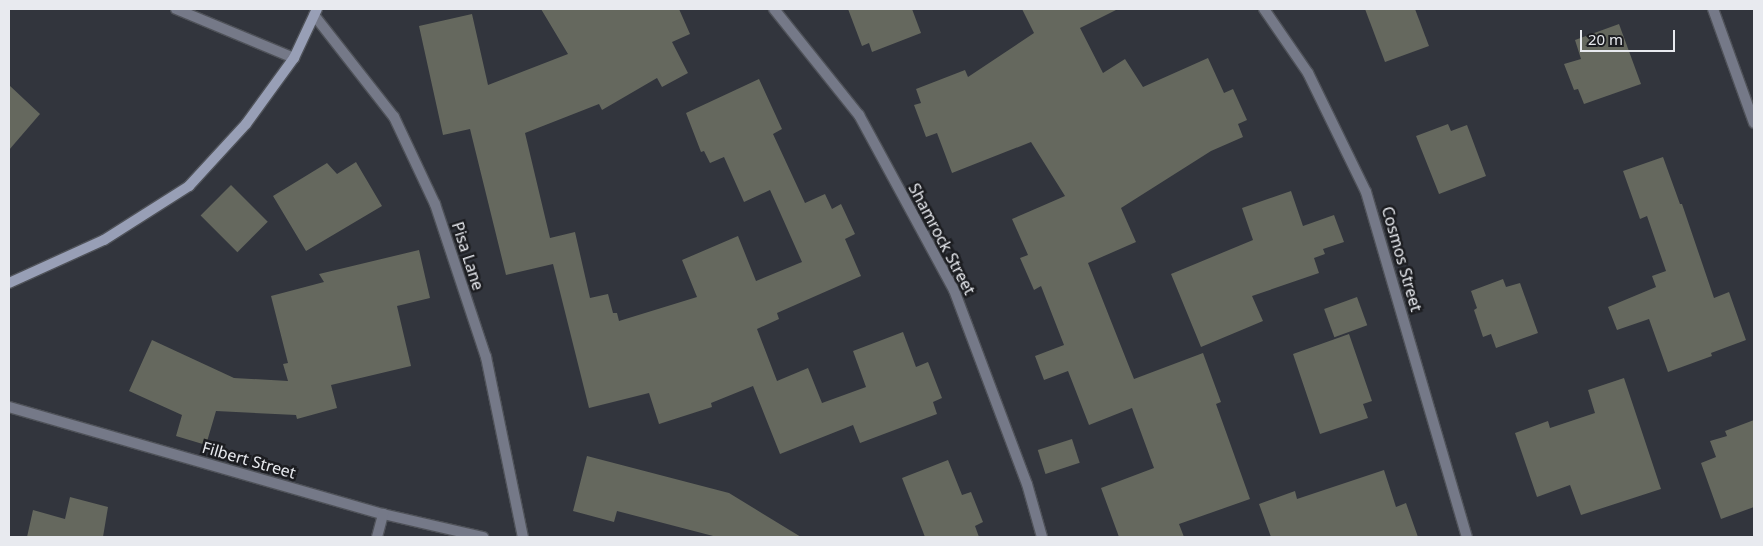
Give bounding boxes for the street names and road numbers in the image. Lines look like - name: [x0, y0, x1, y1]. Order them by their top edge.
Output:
- street label: Shamrock Street: [905, 180, 979, 298]
- street label: Cosmos Street: [1378, 204, 1426, 314]
- street label: Pisa Lane: [448, 219, 488, 293]
- street label: Filbert Street: [200, 437, 298, 483]

